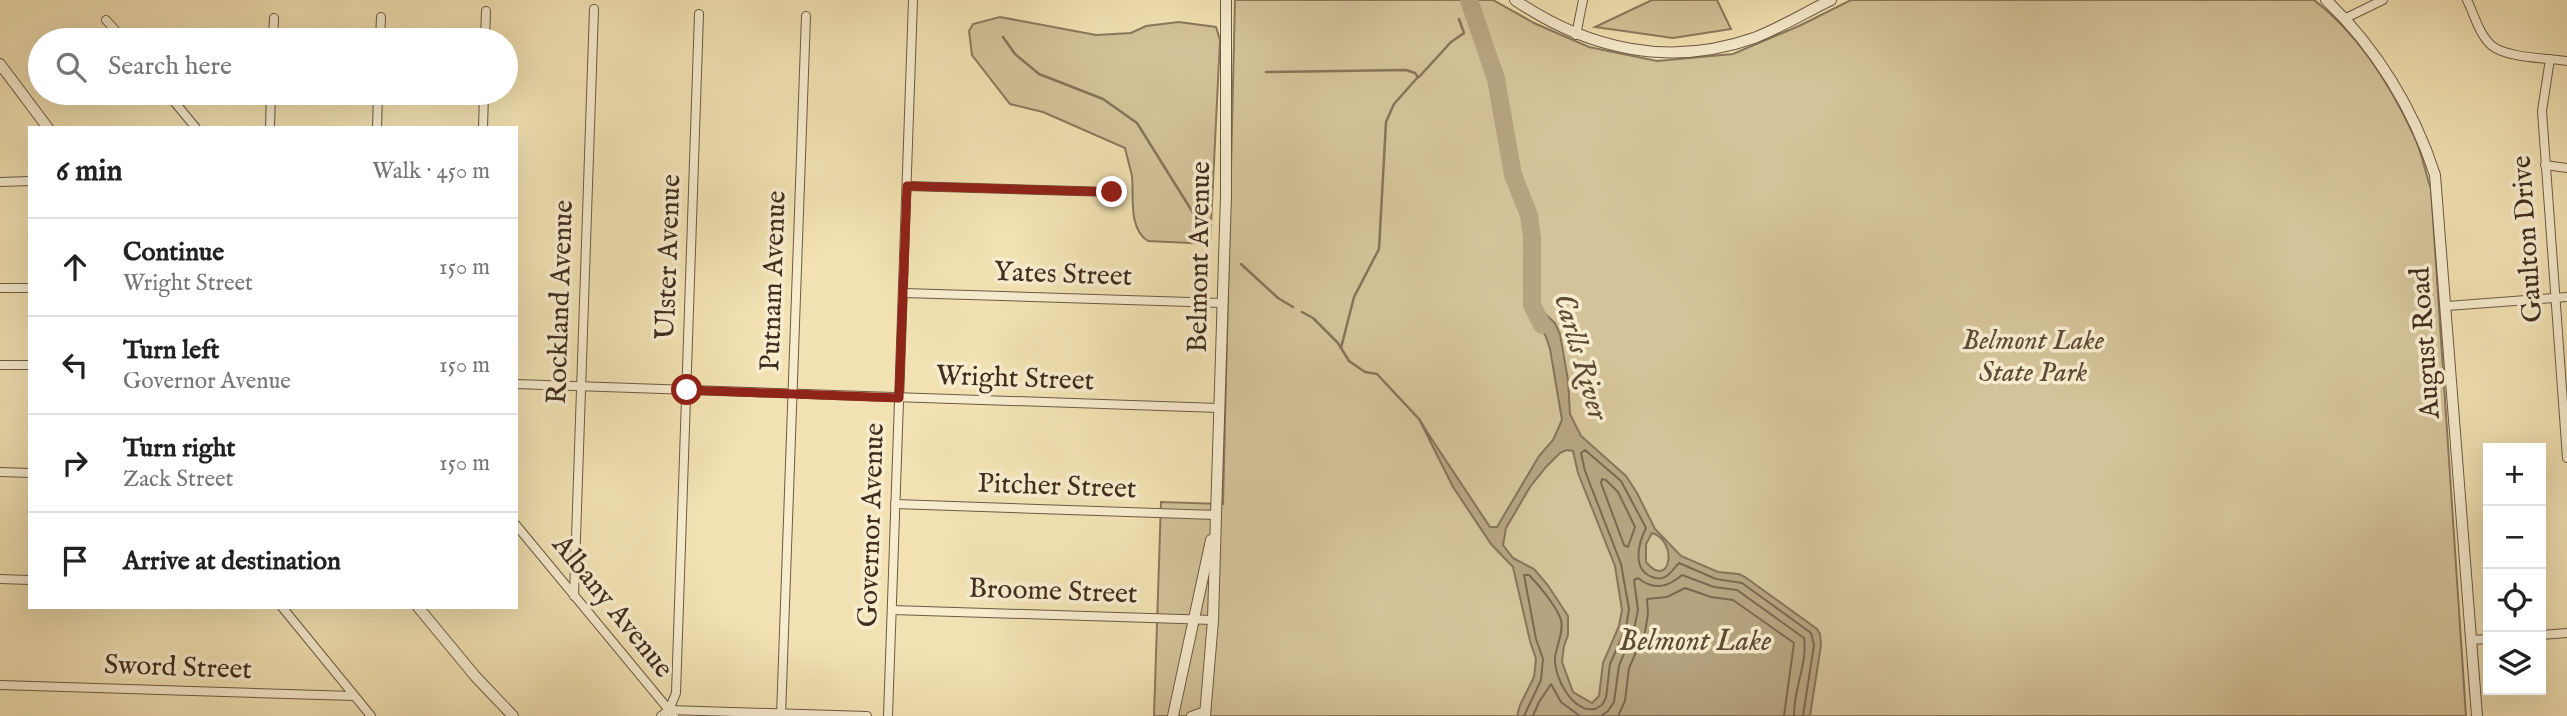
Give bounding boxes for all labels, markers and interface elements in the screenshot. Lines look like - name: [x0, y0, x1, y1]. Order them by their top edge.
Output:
- search box: [28, 28, 518, 105]
- icon: search: [52, 48, 90, 86]
- text: Search here: [108, 50, 232, 83]
- text: 6 min: [56, 153, 122, 191]
- street label: Gaulton Drive: [2505, 154, 2551, 324]
- text: Walk · 450 m: [372, 157, 490, 186]
- street label: Belmont Avenue: [1181, 161, 1219, 353]
- street label: Ulster Avenue: [649, 173, 689, 340]
- route end: [1096, 176, 1127, 207]
- street label: Putnam Avenue: [753, 190, 795, 372]
- street label: Rockland Avenue: [540, 199, 582, 405]
- text: Continue: [123, 236, 224, 269]
- icon: ahead: [56, 248, 94, 286]
- text: 150 m: [439, 253, 490, 282]
- street label: Yates Street: [993, 255, 1133, 295]
- street label: August Road: [2403, 266, 2449, 421]
- text: Wright Street: [123, 269, 253, 298]
- water label: Carlls River: [1544, 289, 1617, 426]
- park label: Belmont Lake State Park: [1962, 324, 2105, 391]
- text: Turn left: [123, 334, 220, 367]
- icon: left: [56, 346, 94, 384]
- text: 150 m: [439, 351, 490, 380]
- street label: Wright Street: [935, 359, 1095, 399]
- text: Governor Avenue: [123, 367, 291, 396]
- route start: [671, 374, 702, 405]
- street label: Governor Avenue: [851, 422, 893, 628]
- text: Turn right: [123, 432, 236, 465]
- map controls: [2483, 443, 2546, 695]
- button: +: [2483, 443, 2546, 506]
- icon: right: [56, 444, 94, 482]
- text: 150 m: [439, 449, 490, 478]
- text: Zack Street: [123, 465, 233, 494]
- street label: Pitcher Street: [977, 467, 1137, 507]
- button: −: [2483, 506, 2546, 569]
- street label: Albany Avenue: [543, 528, 680, 686]
- icon: arrive: [56, 542, 94, 580]
- text: Arrive at destination: [123, 545, 341, 578]
- button: locate: [2483, 569, 2546, 632]
- street label: Broome Street: [968, 572, 1138, 612]
- water label: Belmont Lake: [1619, 623, 1771, 661]
- button: layers: [2483, 632, 2546, 695]
- street label: Sword Street: [103, 648, 253, 688]

